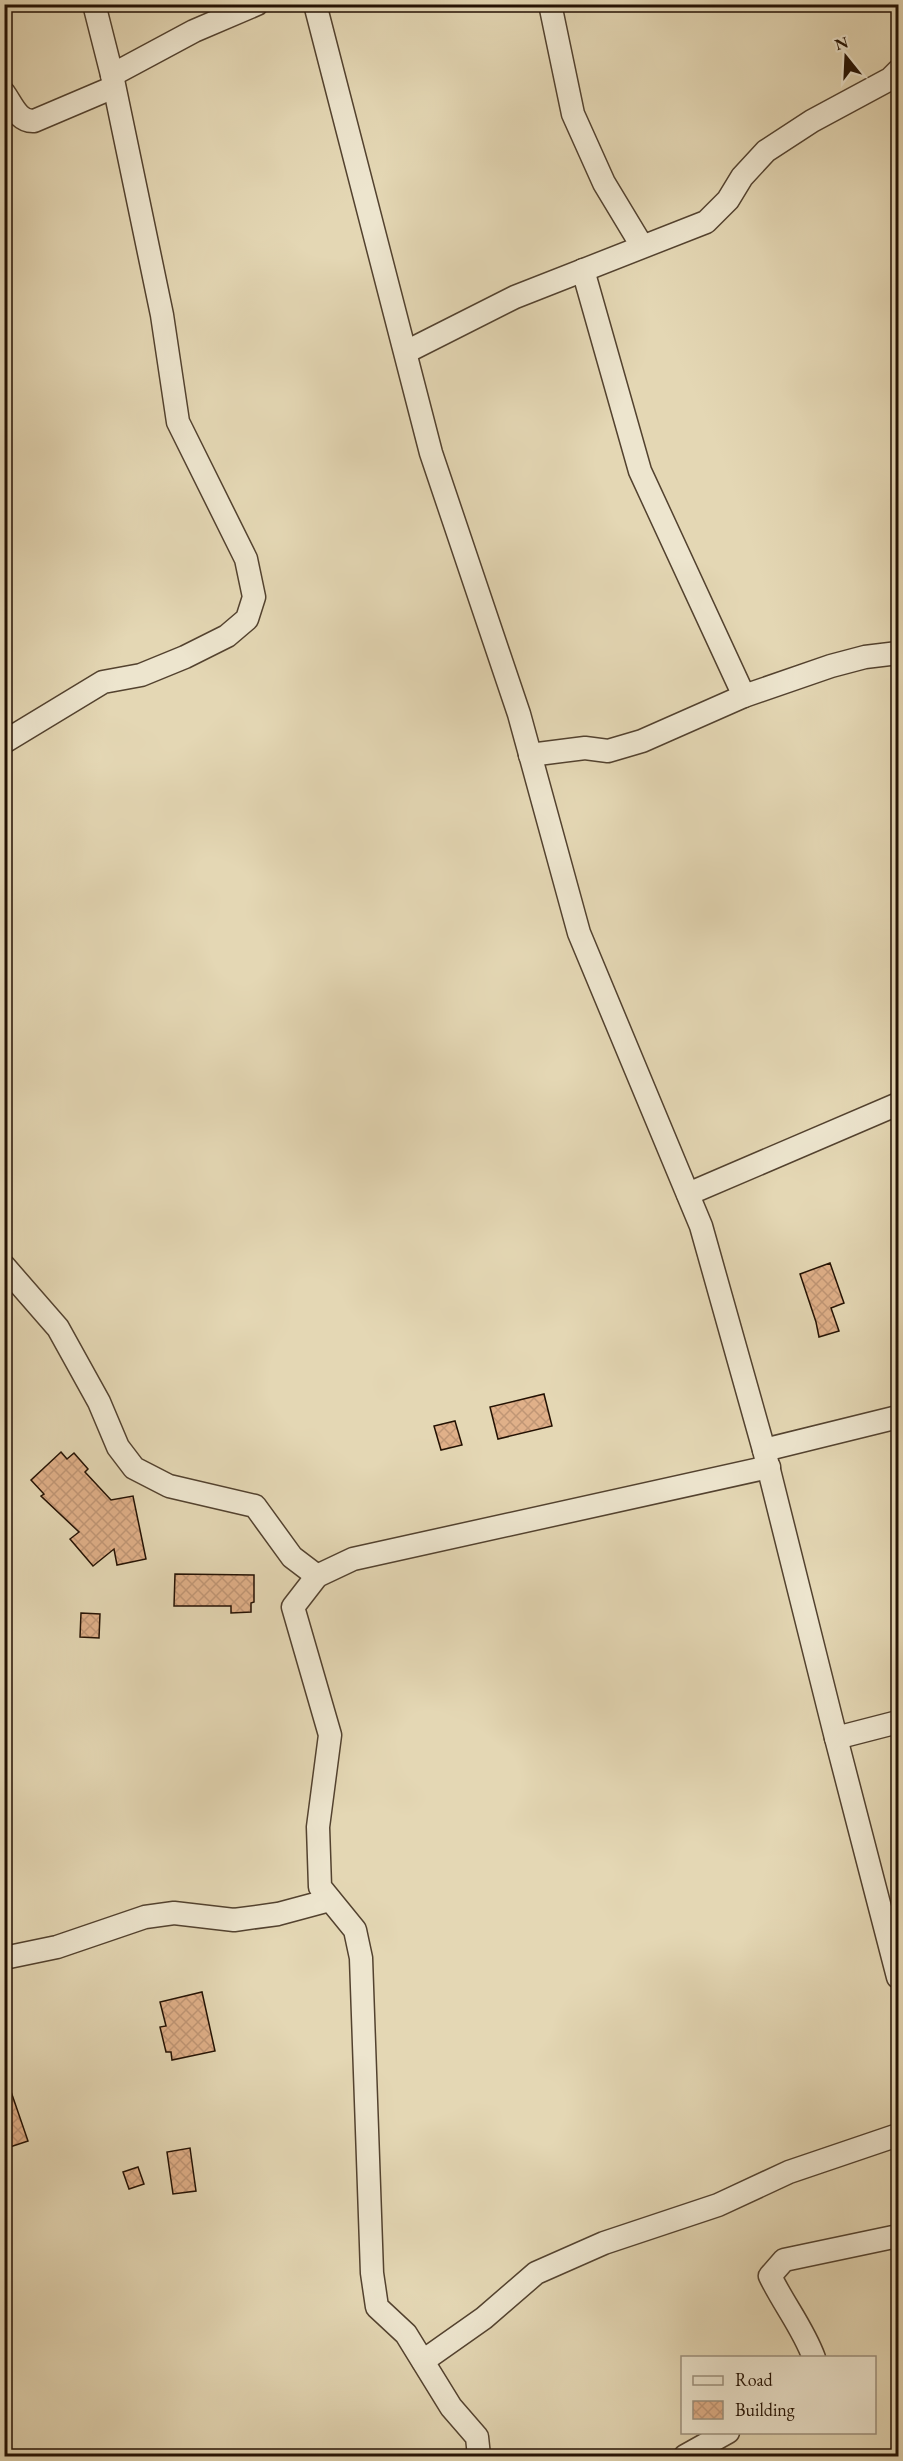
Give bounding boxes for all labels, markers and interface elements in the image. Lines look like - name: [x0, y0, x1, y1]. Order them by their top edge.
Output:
- north arrow: [816, 27, 876, 87]
- text: N: [832, 31, 851, 55]
- legend: [681, 2356, 876, 2434]
- text: Road: [735, 2368, 774, 2391]
- text: Building: [735, 2398, 795, 2421]

